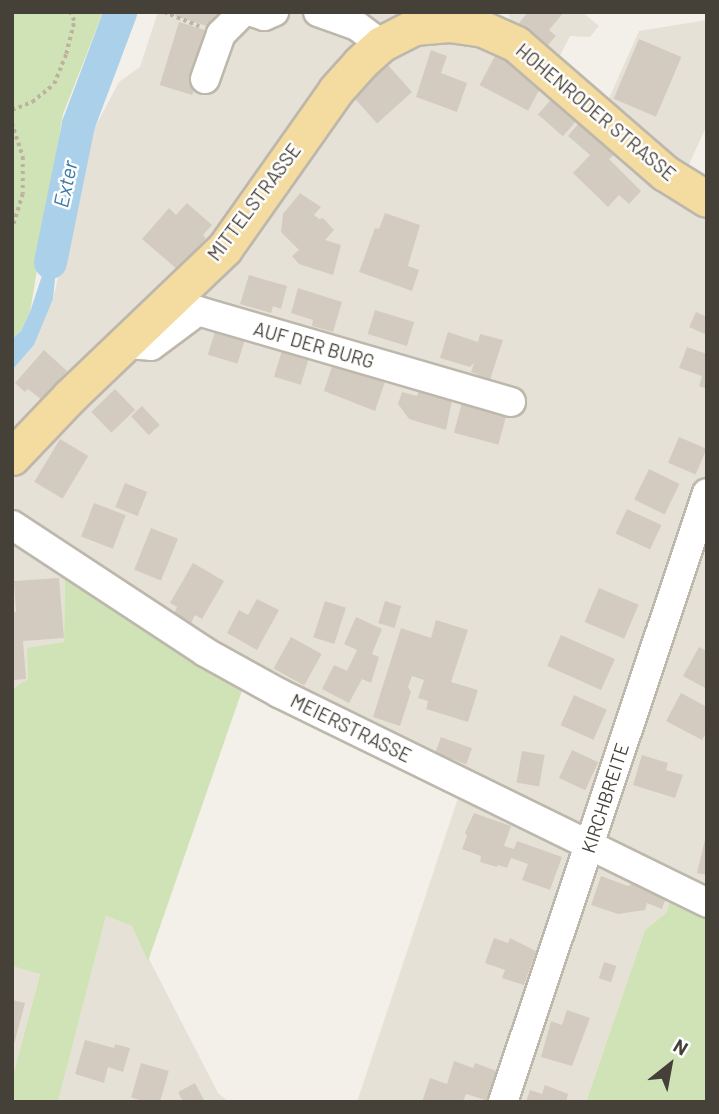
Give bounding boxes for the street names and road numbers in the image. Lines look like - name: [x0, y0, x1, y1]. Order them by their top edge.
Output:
- street label: HOHENRODER STRASSE: [511, 39, 681, 185]
- street label: MITTELSTRASSE: [203, 139, 305, 265]
- street label: AUF DER BURG: [251, 317, 377, 373]
- street label: MEIERSTRASSE: [287, 689, 415, 767]
- street label: KIRCHBREITE: [576, 740, 634, 856]

